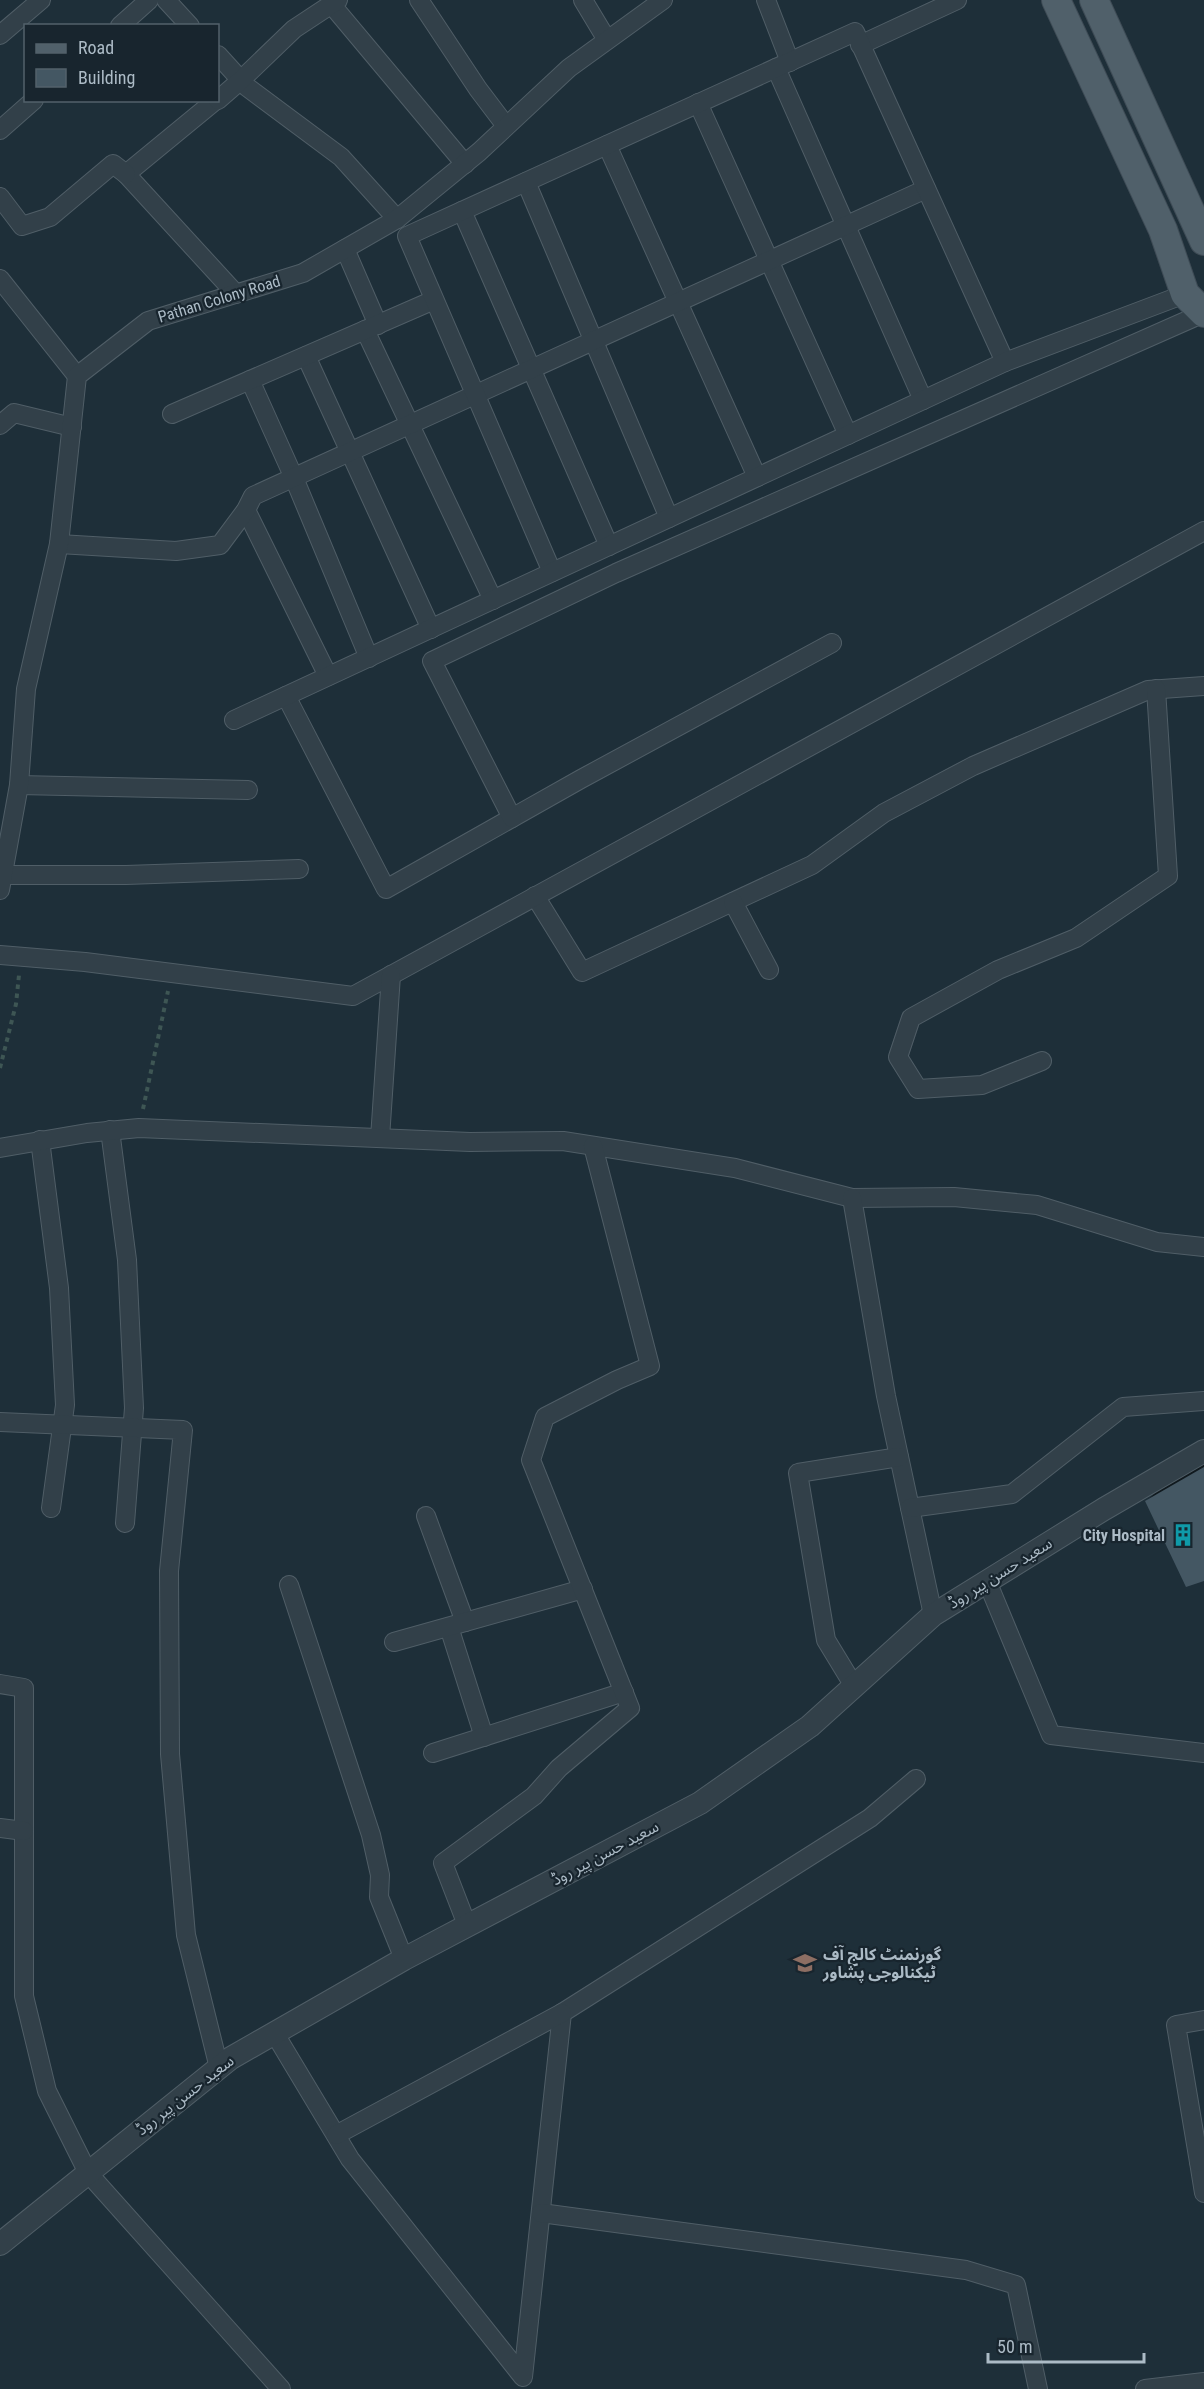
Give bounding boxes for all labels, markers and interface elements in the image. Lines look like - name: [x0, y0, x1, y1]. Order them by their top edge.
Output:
- legend: [24, 24, 219, 102]
- text: Road: [78, 37, 114, 58]
- text: Building: [78, 67, 135, 88]
- street label: Pathan Colony Road: [155, 271, 283, 327]
- building icon: City Hospital: [1170, 1522, 1196, 1548]
- place label: City Hospital: [1083, 1526, 1165, 1545]
- street label: سعید حسن پیر روڈ: [945, 1533, 1056, 1613]
- street label: سعید حسن پیر روڈ: [548, 1817, 662, 1890]
- place label: گورنمنٹ کالج آف ٹیکنالوجی پشاور: [822, 1944, 942, 1982]
- school or university icon: گورنمنٹ کالج آف ٹیکنالوجی پشاور: [792, 1950, 818, 1976]
- street label: سعید حسن پیر روڈ: [132, 2051, 238, 2140]
- scale bar: [988, 2326, 1144, 2364]
- text: 50 m: [997, 2336, 1032, 2357]

